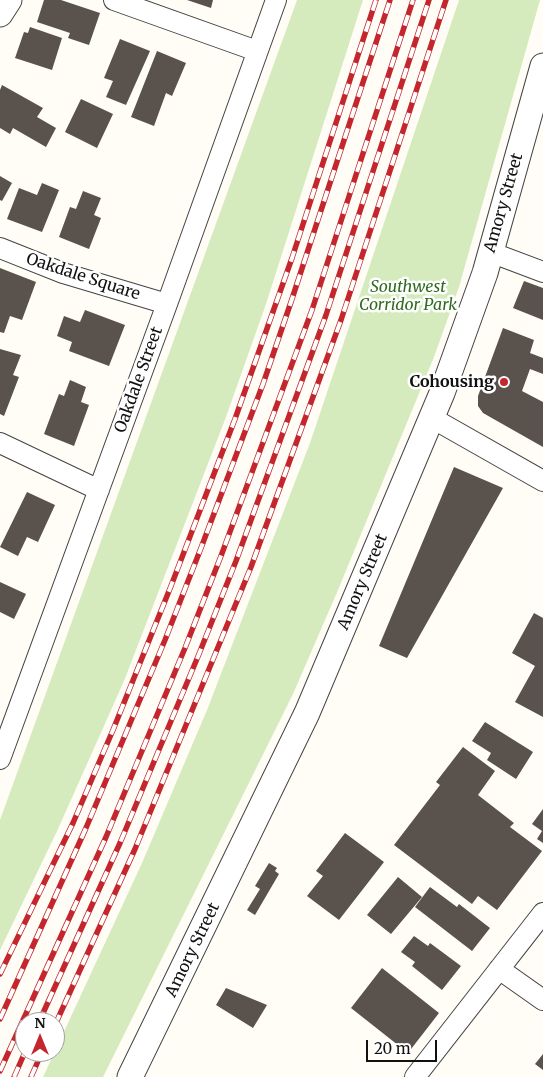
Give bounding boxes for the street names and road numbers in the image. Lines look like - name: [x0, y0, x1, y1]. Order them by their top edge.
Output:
- street label: Amory Street: [481, 151, 527, 255]
- street label: Oakdale Square: [24, 250, 142, 304]
- street label: Oakdale Street: [111, 324, 167, 436]
- street label: Amory Street: [334, 531, 392, 633]
- street label: Amory Street: [162, 900, 224, 1000]

